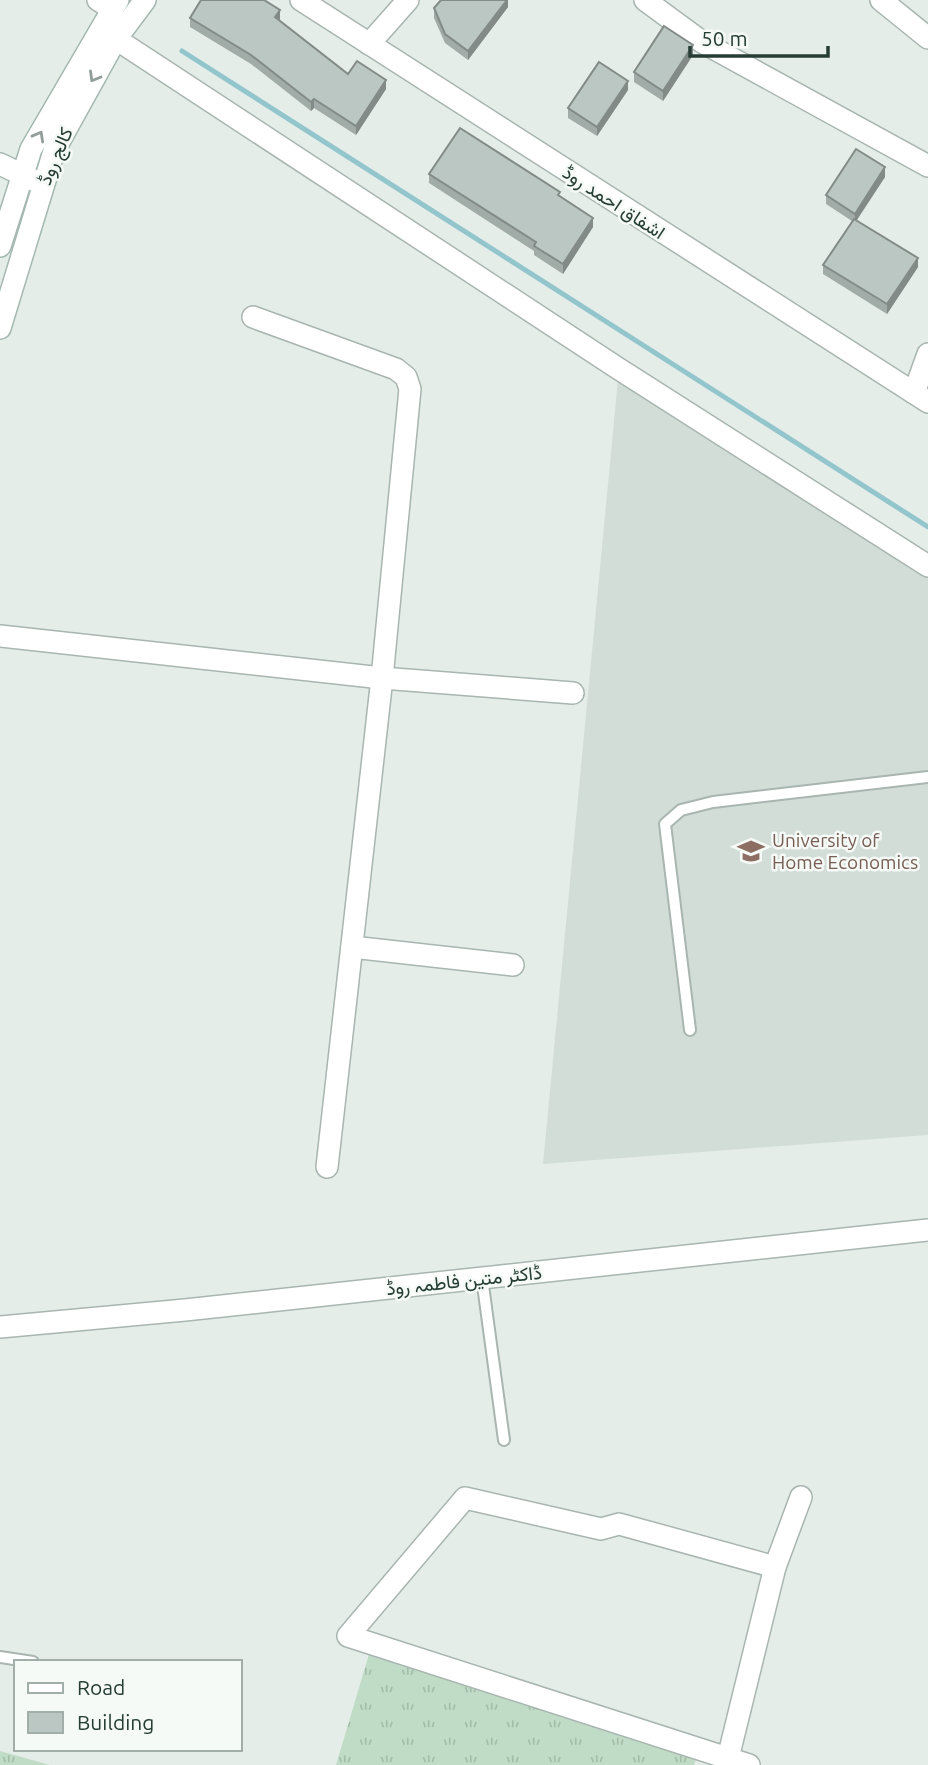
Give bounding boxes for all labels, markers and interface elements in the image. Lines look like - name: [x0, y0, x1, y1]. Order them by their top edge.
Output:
- scale bar: [690, 14, 828, 58]
- text: 50 m: [701, 26, 748, 50]
- one-way arrow: [89, 70, 102, 83]
- street label: کالج روڈ: [33, 124, 80, 189]
- one-way arrow: [30, 130, 44, 143]
- street label: اشفاق احمد روڈ: [558, 161, 669, 244]
- place label: University of Home Economics: [772, 829, 918, 873]
- school or university icon: University of Home Economics: [736, 836, 766, 866]
- street label: ڈاکٹر متین فاطمہ روڈ: [385, 1261, 543, 1300]
- legend: [14, 1660, 242, 1751]
- text: Road: [77, 1675, 125, 1699]
- text: Building: [77, 1710, 154, 1734]

